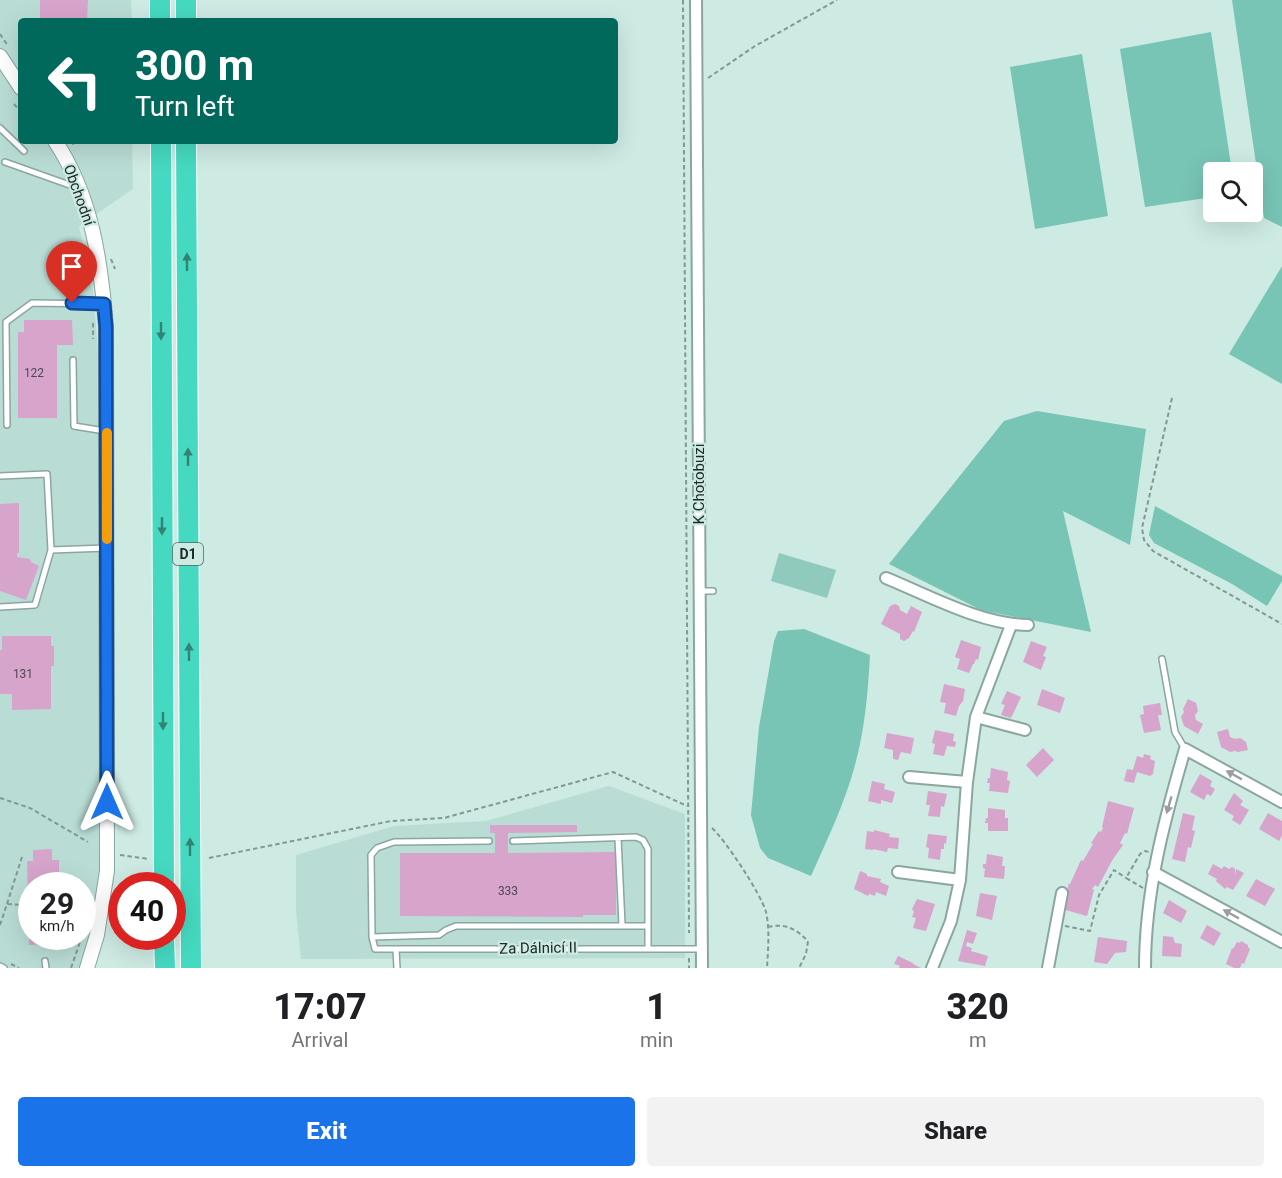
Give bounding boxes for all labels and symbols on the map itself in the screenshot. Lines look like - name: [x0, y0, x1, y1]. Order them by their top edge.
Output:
- street label: Obchodní: [60, 162, 99, 229]
- pin: [46, 241, 97, 303]
- one-way arrow: [182, 252, 192, 271]
- one-way arrow: [156, 322, 166, 341]
- house number: 122: [24, 366, 44, 380]
- street label: K Chotobuzi: [690, 444, 708, 524]
- one-way arrow: [183, 447, 193, 466]
- one-way arrow: [157, 517, 167, 536]
- road number: D1: [173, 543, 203, 565]
- one-way arrow: [184, 642, 194, 661]
- house number: 131: [13, 667, 33, 681]
- one-way arrow: [158, 712, 168, 731]
- position arrow: [75, 770, 139, 834]
- one-way arrow: [1225, 770, 1242, 780]
- one-way arrow: [1164, 796, 1173, 814]
- one-way arrow: [185, 837, 195, 856]
- speed limit sign: 40: [108, 872, 186, 950]
- house number: 333: [498, 884, 518, 898]
- one-way arrow: [1222, 909, 1239, 919]
- street label: Za Dálnicí II: [499, 938, 577, 958]

